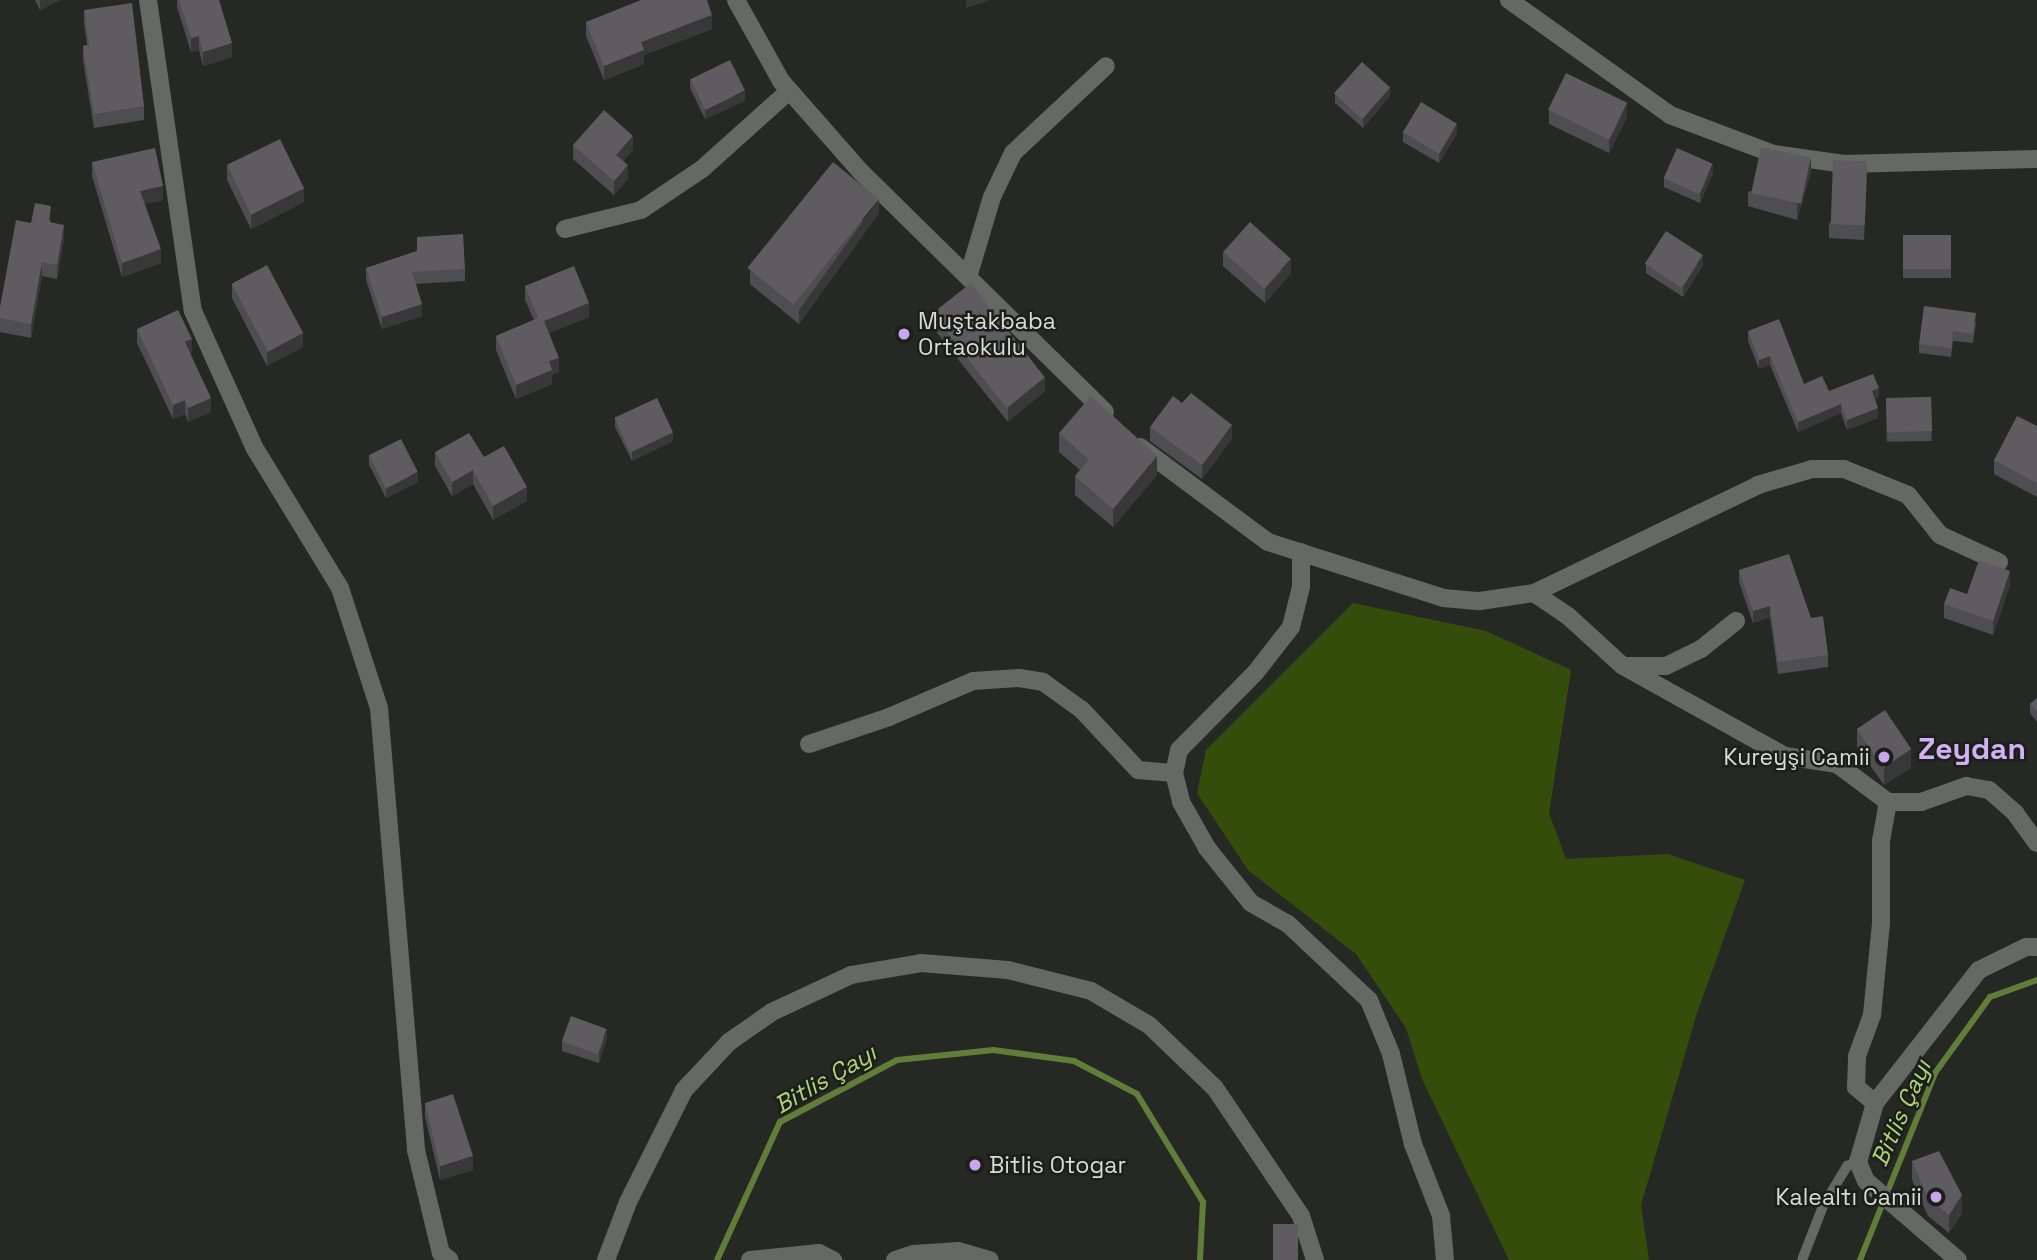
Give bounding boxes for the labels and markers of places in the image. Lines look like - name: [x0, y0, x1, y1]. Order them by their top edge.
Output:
- place label: Muştakbaba Ortaokulu: [918, 307, 1056, 361]
- marker: Muştakbaba Ortaokulu: [896, 326, 912, 342]
- place label: Kureyşi Camii: [1723, 743, 1870, 771]
- marker: Kureyşi Camii: [1876, 749, 1892, 765]
- place label: Bitlis Otogar: [989, 1151, 1126, 1179]
- marker: Bitlis Otogar: [967, 1157, 983, 1173]
- place label: Kalealtı Camii: [1775, 1183, 1922, 1211]
- marker: Kalealtı Camii: [1928, 1189, 1944, 1205]

